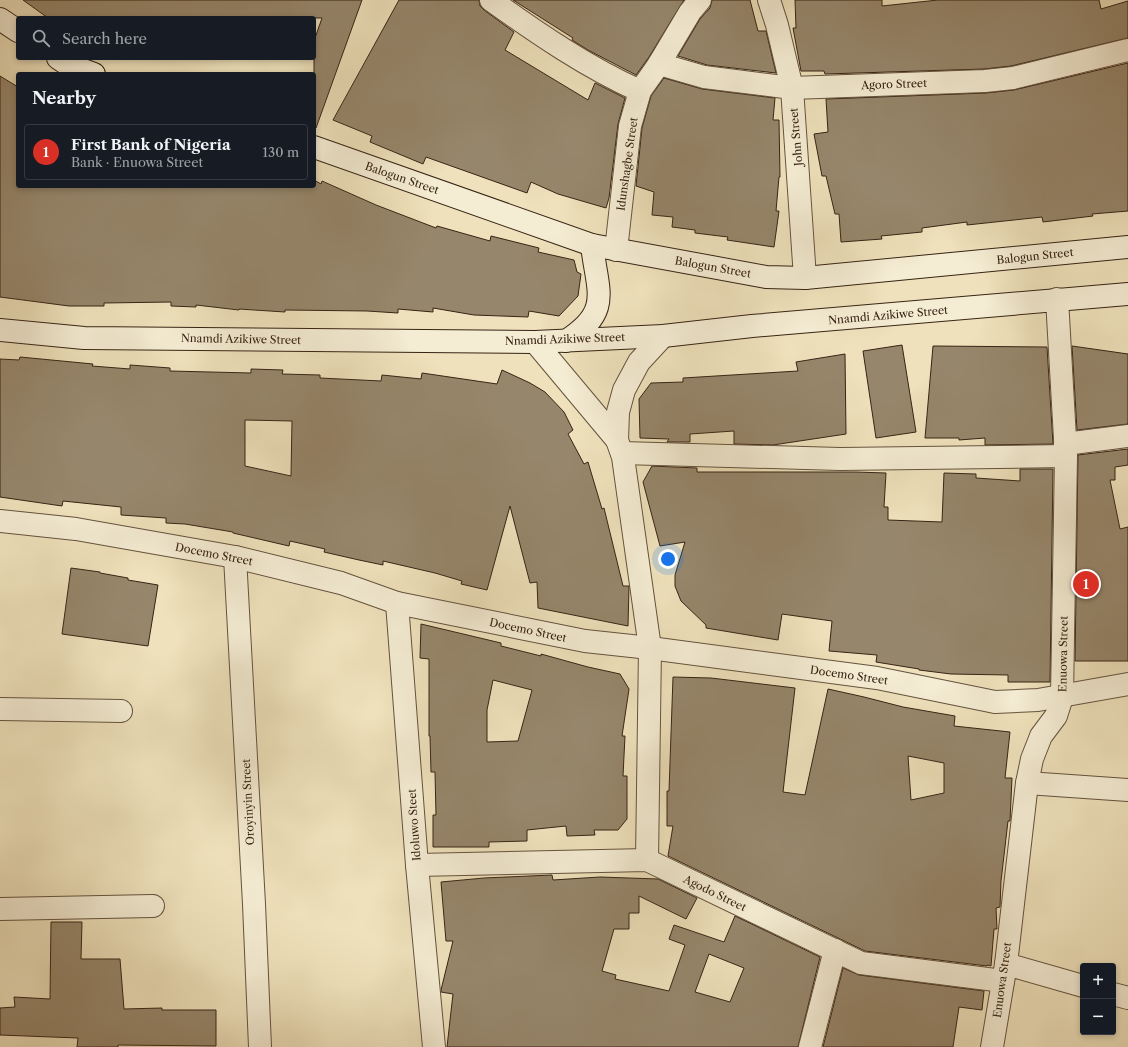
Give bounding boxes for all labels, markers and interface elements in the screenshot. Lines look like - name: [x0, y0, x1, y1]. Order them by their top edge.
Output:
- search box: [16, 16, 316, 60]
- icon: search: [30, 27, 52, 49]
- text: Search here: [62, 29, 147, 48]
- street label: Agoro Street: [860, 76, 927, 92]
- text: Nearby: [32, 88, 96, 108]
- street label: John Street: [786, 107, 806, 169]
- street label: Idunshagbe Street: [613, 116, 641, 212]
- text: First Bank of Nigeria: [71, 135, 231, 154]
- text: 1: [43, 144, 49, 160]
- text: 130 m: [263, 144, 299, 160]
- text: Bank · Enuowa Street: [71, 154, 203, 170]
- street label: Balogun Street: [363, 159, 441, 197]
- street label: Balogun Street: [996, 245, 1074, 267]
- street label: Balogun Street: [674, 253, 752, 281]
- street label: Nnamdi Azikiwe Street: [828, 303, 949, 327]
- street label: Nnamdi Azikiwe Street: [505, 330, 625, 348]
- street label: Nnamdi Azikiwe Street: [181, 331, 301, 347]
- street label: Docemo Street: [174, 540, 254, 568]
- your location: [658, 549, 678, 569]
- pin: 1: [1073, 569, 1099, 599]
- street label: Docemo Street: [488, 615, 568, 645]
- street label: Enuowa Street: [1055, 616, 1071, 692]
- street label: Docemo Street: [809, 663, 889, 687]
- street label: Oroyinyin Street: [239, 758, 257, 846]
- street label: Idoluwo Steet: [404, 788, 424, 862]
- street label: Agodo Street: [680, 871, 749, 914]
- street label: Enuowa Street: [990, 941, 1014, 1019]
- map controls: [1080, 963, 1116, 1035]
- button: +: [1080, 963, 1116, 999]
- button: −: [1080, 999, 1116, 1035]

